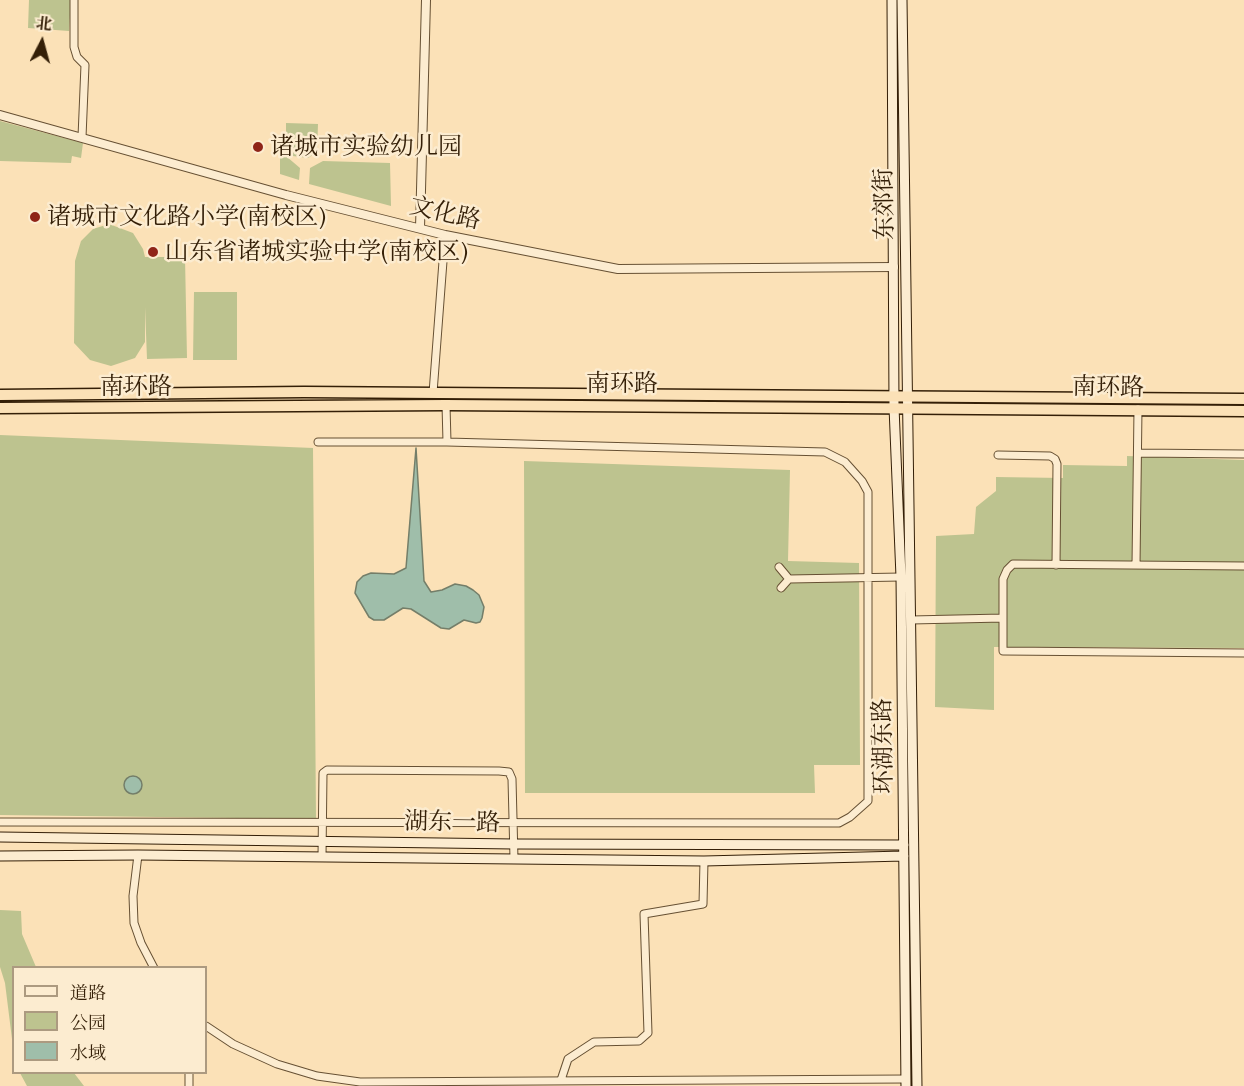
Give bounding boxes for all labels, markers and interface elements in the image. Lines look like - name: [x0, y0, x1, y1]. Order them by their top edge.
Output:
- north arrow: [12, 12, 72, 72]
- text: 北: [35, 12, 53, 35]
- place label: 诸城市实验幼儿园: [270, 133, 462, 161]
- marker: 诸城市实验幼儿园: [251, 140, 265, 154]
- street label: 东郊街: [870, 168, 900, 240]
- street label: 文化路: [407, 192, 483, 236]
- place label: 诸城市文化路小学(南校区): [47, 203, 326, 231]
- marker: 诸城市文化路小学(南校区): [28, 210, 42, 224]
- place label: 山东省诸城实验中学(南校区): [165, 238, 468, 266]
- marker: 山东省诸城实验中学(南校区): [146, 245, 160, 259]
- street label: 南环路: [586, 370, 658, 398]
- street label: 南环路: [100, 373, 172, 401]
- street label: 南环路: [1072, 373, 1144, 403]
- street label: 环湖东路: [869, 698, 899, 794]
- street label: 湖东一路: [404, 808, 500, 838]
- legend: [12, 966, 207, 1074]
- text: 道路: [70, 981, 106, 1004]
- text: 公园: [70, 1011, 106, 1034]
- text: 水域: [70, 1041, 106, 1064]

